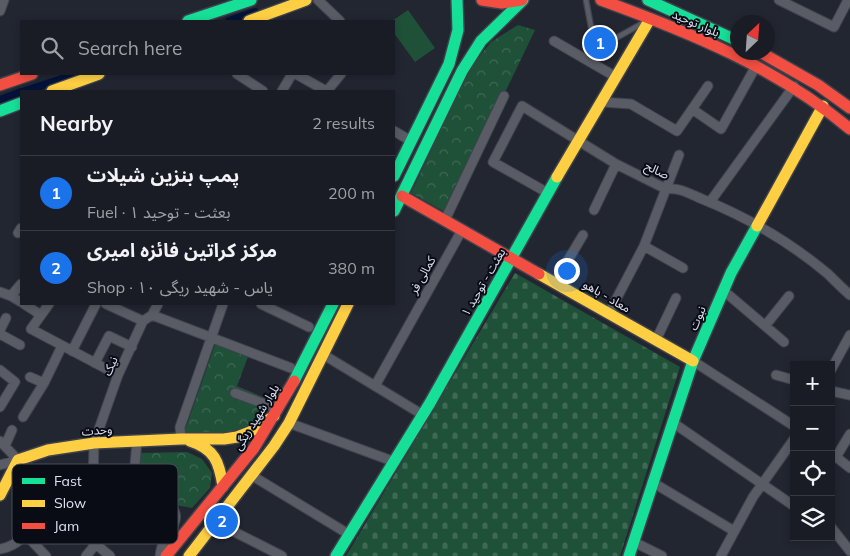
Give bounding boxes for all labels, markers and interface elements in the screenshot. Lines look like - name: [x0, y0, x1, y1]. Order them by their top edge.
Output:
- street label: بلوار توحید: [670, 6, 722, 40]
- north arrow: [730, 15, 775, 60]
- search box: [20, 20, 395, 75]
- pin: 1: [584, 24, 616, 62]
- icon: search: [38, 34, 66, 62]
- text: Search here: [78, 36, 182, 60]
- text: Nearby: [40, 110, 113, 136]
- text: 2 results: [312, 113, 375, 133]
- street label: صالح: [642, 158, 672, 184]
- text: پمپ بنزین شیلات: [87, 163, 239, 187]
- text: 1: [51, 183, 61, 203]
- text: 200 m: [328, 183, 375, 203]
- text: Fuel · بعثت - توحید ۱: [87, 202, 230, 222]
- text: مرکز کراتین فائزه امیری: [87, 238, 277, 262]
- street label: بعثت - توحید ۱: [458, 245, 508, 319]
- street label: کمالی فر: [405, 253, 439, 297]
- text: 2: [51, 258, 61, 278]
- text: 380 m: [328, 258, 375, 278]
- your location: [554, 258, 580, 284]
- street label: معاد - باهو: [581, 276, 633, 316]
- text: Shop · یاس - شهید ریگی ۱۰: [87, 277, 273, 297]
- street label: نبوت: [685, 304, 709, 332]
- street label: نیک: [99, 354, 121, 378]
- map controls: [790, 361, 835, 541]
- button: +: [790, 361, 835, 406]
- street label: بلوار شهید ریگی: [230, 381, 282, 453]
- button: −: [790, 406, 835, 451]
- street label: وحدت: [81, 421, 113, 439]
- button: locate: [790, 451, 835, 496]
- legend: [12, 464, 178, 544]
- text: Fast: [54, 472, 82, 490]
- text: Slow: [54, 494, 86, 512]
- button: layers: [790, 496, 835, 541]
- pin: 2: [206, 502, 238, 540]
- text: Jam: [54, 517, 79, 535]

